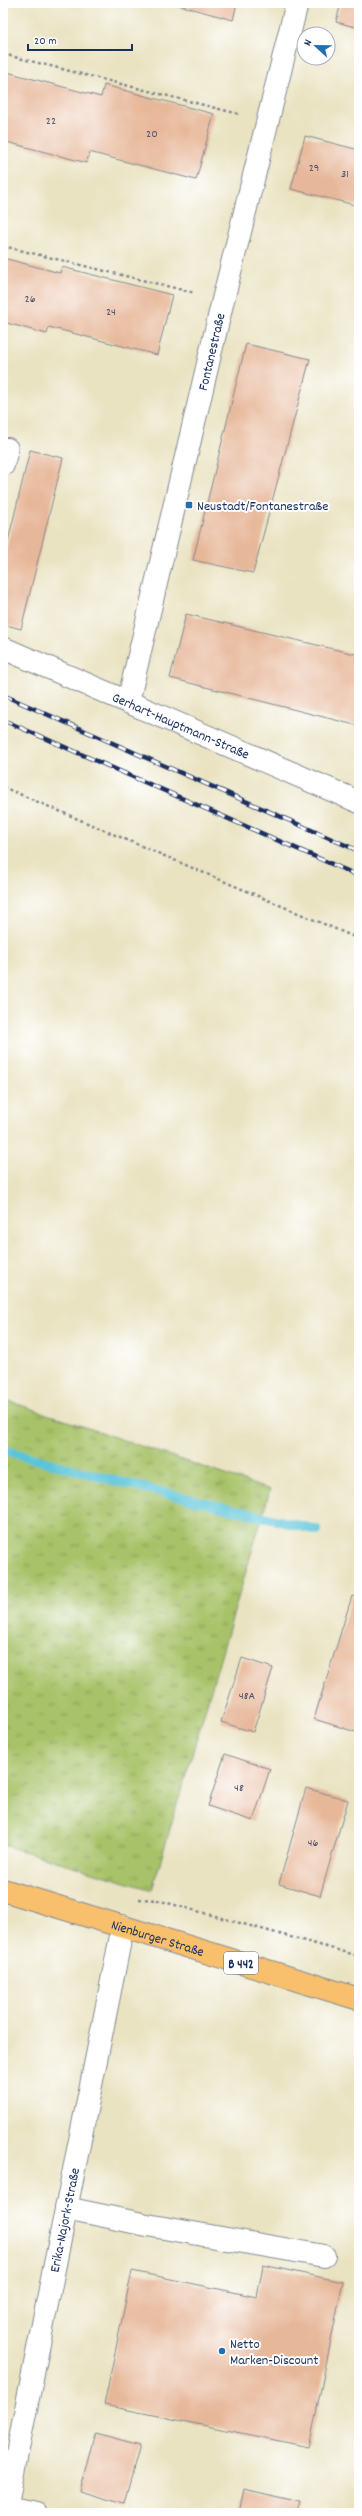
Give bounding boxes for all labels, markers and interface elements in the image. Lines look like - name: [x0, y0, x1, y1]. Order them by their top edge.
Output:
- scale bar: [28, 26, 132, 52]
- north arrow: [296, 26, 336, 66]
- text: 20 m: [34, 33, 57, 50]
- text: N: [300, 37, 317, 49]
- house number: 22: [46, 113, 56, 130]
- house number: 20: [146, 126, 158, 143]
- house number: 29: [309, 160, 319, 177]
- house number: 31: [341, 166, 349, 183]
- house number: 26: [24, 291, 36, 308]
- house number: 24: [106, 304, 116, 321]
- street label: Fontanestraße: [194, 311, 232, 393]
- place label: Neustadt/Fontanestraße: [197, 497, 328, 517]
- marker: Neustadt/Fontanestraße: [184, 500, 194, 510]
- street label: Gerhart-Hauptmann-Straße: [108, 688, 252, 765]
- house number: 48A: [239, 1688, 256, 1705]
- house number: 48: [234, 1780, 244, 1797]
- house number: 46: [308, 1835, 319, 1852]
- street label: Nienburger Straße: [108, 1916, 206, 1963]
- road number: B 442: [224, 1952, 258, 1974]
- street label: Erika-Najork-Straße: [46, 2166, 86, 2274]
- place label: Netto Marken-Discount: [230, 2335, 318, 2371]
- marker: Netto Marken-Discount: [217, 2346, 227, 2356]

